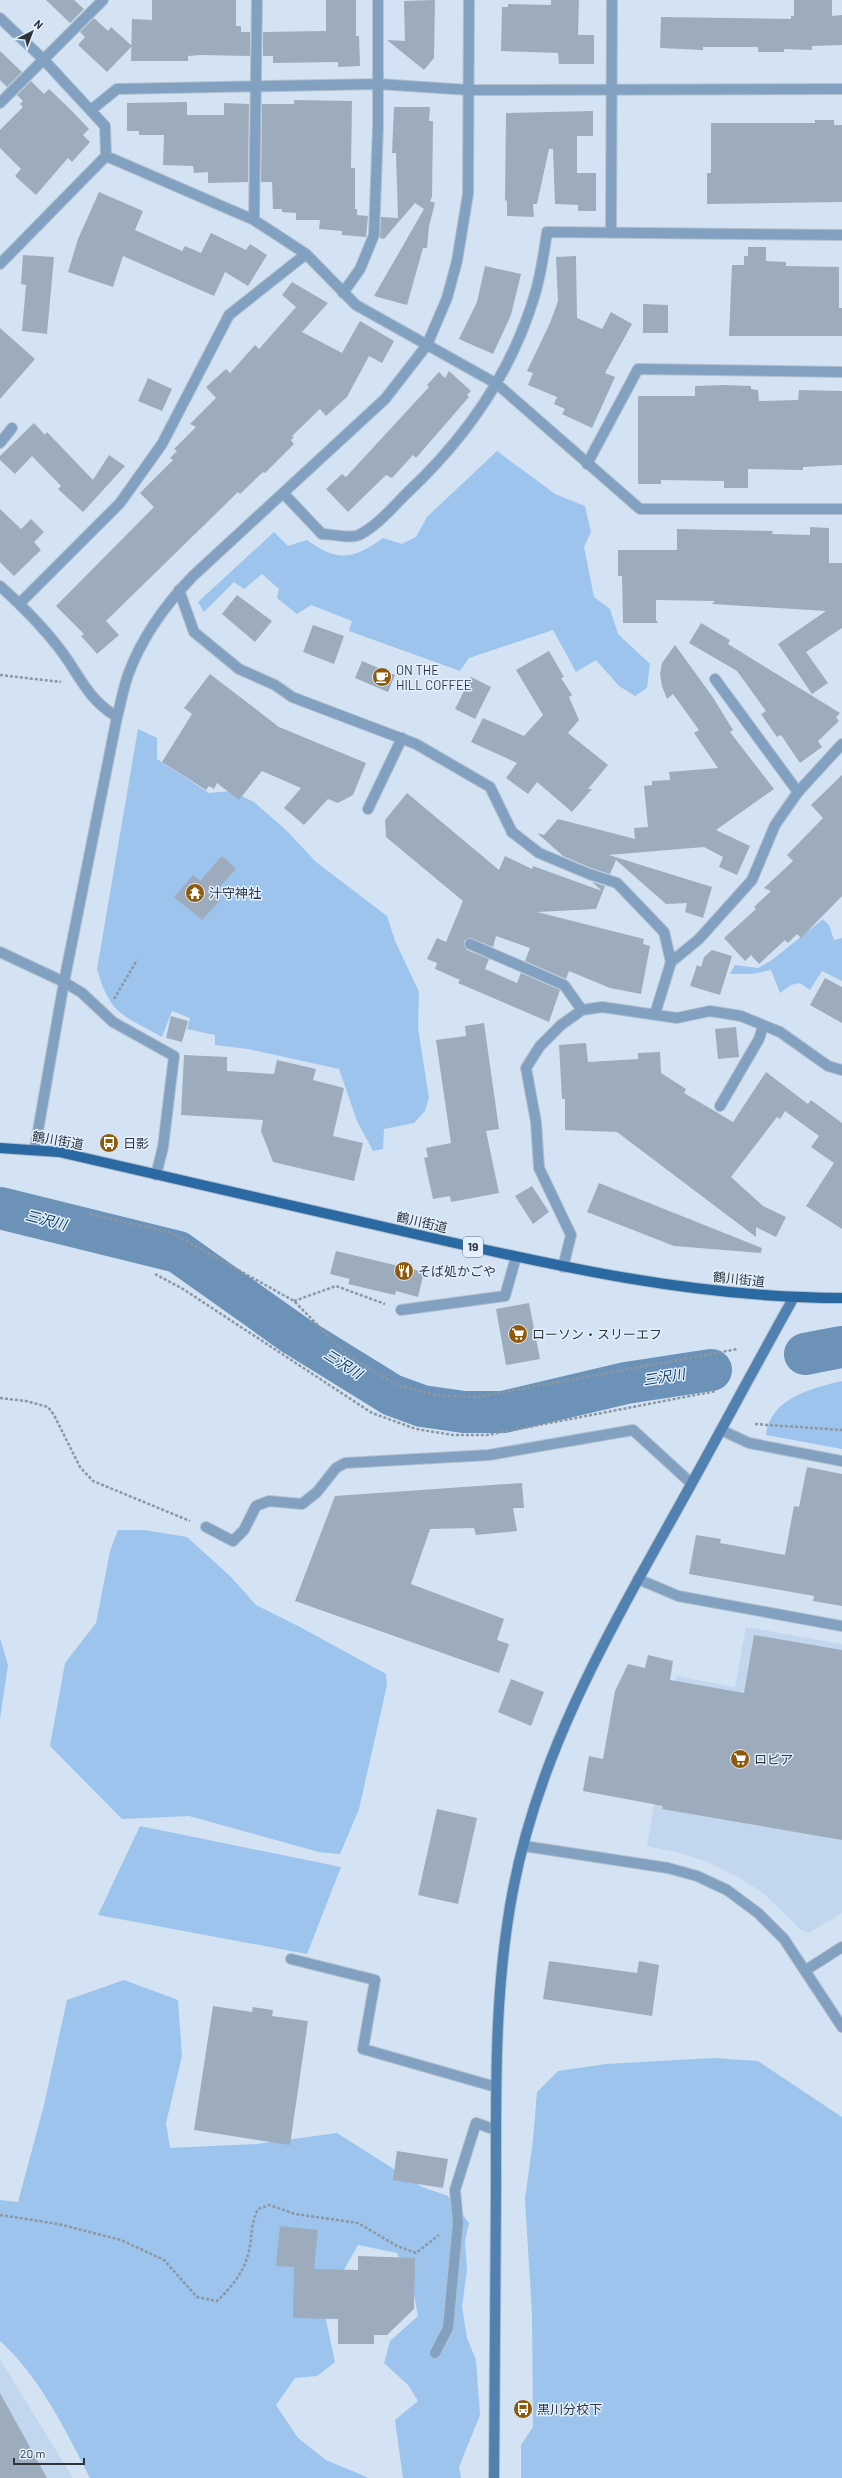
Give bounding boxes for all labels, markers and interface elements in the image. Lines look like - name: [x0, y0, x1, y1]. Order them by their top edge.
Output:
- north arrow: [12, 12, 52, 52]
- text: N: [32, 17, 46, 31]
- place label: ON THE HILL COFFEE: [396, 662, 472, 693]
- cafe icon: ON THE HILL COFFEE: [371, 666, 393, 688]
- temple icon: 汁守神社: [184, 882, 206, 904]
- place label: 汁守神社: [209, 885, 261, 901]
- street label: 鶴川街道: [31, 1128, 85, 1152]
- bus stop icon: 日影: [98, 1132, 120, 1154]
- place label: 日影: [123, 1135, 149, 1151]
- water label: 三沢川: [24, 1206, 70, 1233]
- street label: 鶴川街道: [395, 1208, 449, 1236]
- road number: 19: [463, 1237, 483, 1257]
- restaurant icon: そば処かごや: [393, 1260, 415, 1282]
- place label: そば処かごや: [418, 1263, 496, 1279]
- street label: 鶴川街道: [712, 1268, 766, 1290]
- supermarket icon: ローソン・スリーエフ: [507, 1323, 529, 1345]
- place label: ローソン・スリーエフ: [532, 1326, 662, 1342]
- water label: 三沢川: [321, 1345, 367, 1383]
- water label: 三沢川: [642, 1365, 688, 1388]
- supermarket icon: ロピア: [729, 1748, 751, 1770]
- place label: ロピア: [754, 1751, 793, 1767]
- bus stop icon: 黒川分校下: [512, 2398, 534, 2420]
- place label: 黒川分校下: [537, 2401, 602, 2417]
- scale bar: [14, 2440, 84, 2466]
- text: 20 m: [20, 2446, 46, 2460]

